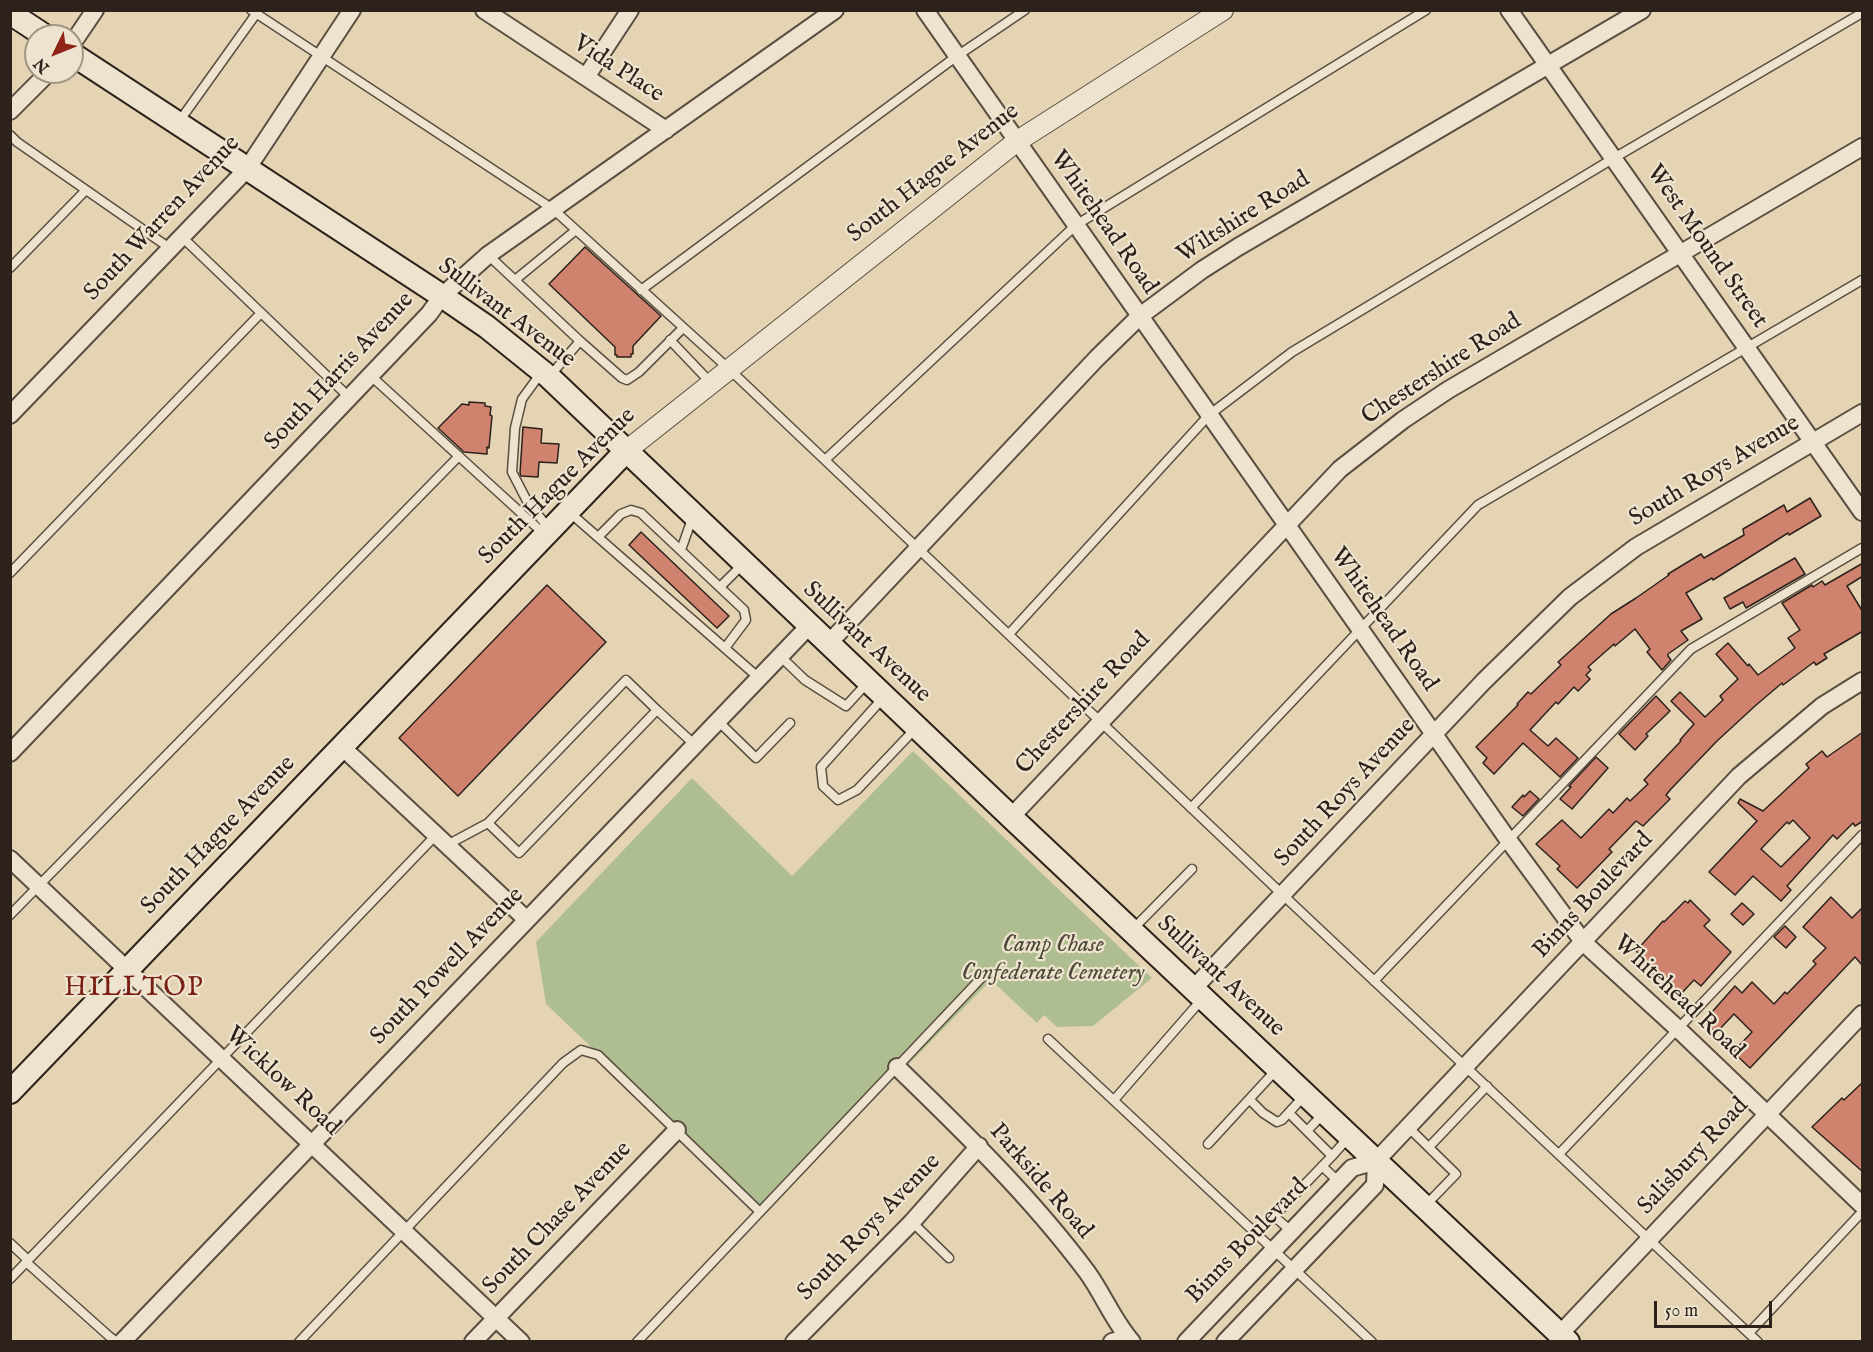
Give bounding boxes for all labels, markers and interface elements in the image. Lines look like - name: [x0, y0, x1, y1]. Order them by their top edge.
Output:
- north arrow: [24, 24, 84, 84]
- street label: Vida Place: [567, 30, 669, 110]
- text: N: [30, 53, 54, 77]
- street label: South Hague Avenue: [842, 98, 1026, 250]
- street label: South Warren Avenue: [79, 130, 247, 308]
- street label: Whitehead Road: [1043, 146, 1163, 300]
- street label: West Mound Street: [1639, 160, 1773, 334]
- street label: Wiltshire Road: [1172, 166, 1316, 270]
- street label: Sullivant Avenue: [432, 253, 580, 375]
- street label: South Harris Avenue: [259, 287, 421, 457]
- street label: Chestershire Road: [1357, 308, 1527, 432]
- street label: South Hague Avenue: [474, 403, 642, 571]
- street label: South Roys Avenue: [1625, 410, 1805, 534]
- street label: Whitehead Road: [1323, 543, 1443, 697]
- street label: Sullivant Avenue: [796, 576, 936, 710]
- street label: Chestershire Road: [1011, 627, 1157, 781]
- street label: South Roys Avenue: [1269, 712, 1423, 874]
- street label: South Hague Avenue: [136, 751, 302, 921]
- street label: Binns Boulevard: [1528, 827, 1660, 965]
- street label: South Powell Avenue: [365, 882, 531, 1052]
- street label: Sullivant Avenue: [1150, 910, 1290, 1044]
- street label: Whitehead Road: [1606, 930, 1750, 1066]
- park label: Camp Chase Confederate Cemetery: [961, 932, 1145, 988]
- district label: HILLTOP: [64, 973, 204, 1005]
- street label: Wicklow Road: [219, 1021, 345, 1143]
- street label: Salisbury Road: [1633, 1093, 1755, 1221]
- street label: Parkside Road: [982, 1118, 1098, 1246]
- street label: South Chase Avenue: [477, 1136, 639, 1302]
- street label: South Roys Avenue: [792, 1148, 948, 1308]
- street label: Binns Boulevard: [1181, 1173, 1315, 1311]
- scale bar: [1657, 1289, 1776, 1327]
- text: 50 m: [1665, 1300, 1698, 1323]

